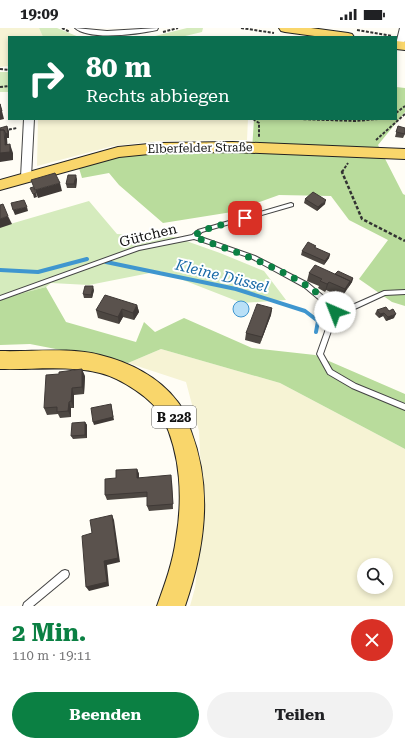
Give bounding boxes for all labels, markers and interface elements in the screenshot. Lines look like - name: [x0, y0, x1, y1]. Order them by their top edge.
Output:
- text: 19:09: [20, 5, 58, 23]
- text: 80 m: [86, 51, 151, 84]
- icon: right: [20, 52, 72, 104]
- text: Rechts abbiegen: [86, 85, 230, 106]
- street label: Elberfelder Straße: [147, 140, 253, 156]
- pin: [228, 201, 262, 235]
- icon: arrive: [234, 207, 256, 229]
- street label: Gütchen: [118, 220, 178, 250]
- water label: Kleine Düssel: [173, 255, 271, 296]
- position arrow: [314, 291, 356, 333]
- road number: B 228: [152, 406, 196, 428]
- map controls: [357, 558, 393, 594]
- button: search: [357, 558, 393, 594]
- text: 2 Min.: [12, 619, 86, 647]
- button: close: [351, 619, 393, 661]
- text: 110 m · 19:11: [12, 648, 91, 663]
- button: Beenden: [12, 692, 199, 738]
- button: Teilen: [207, 692, 393, 738]

